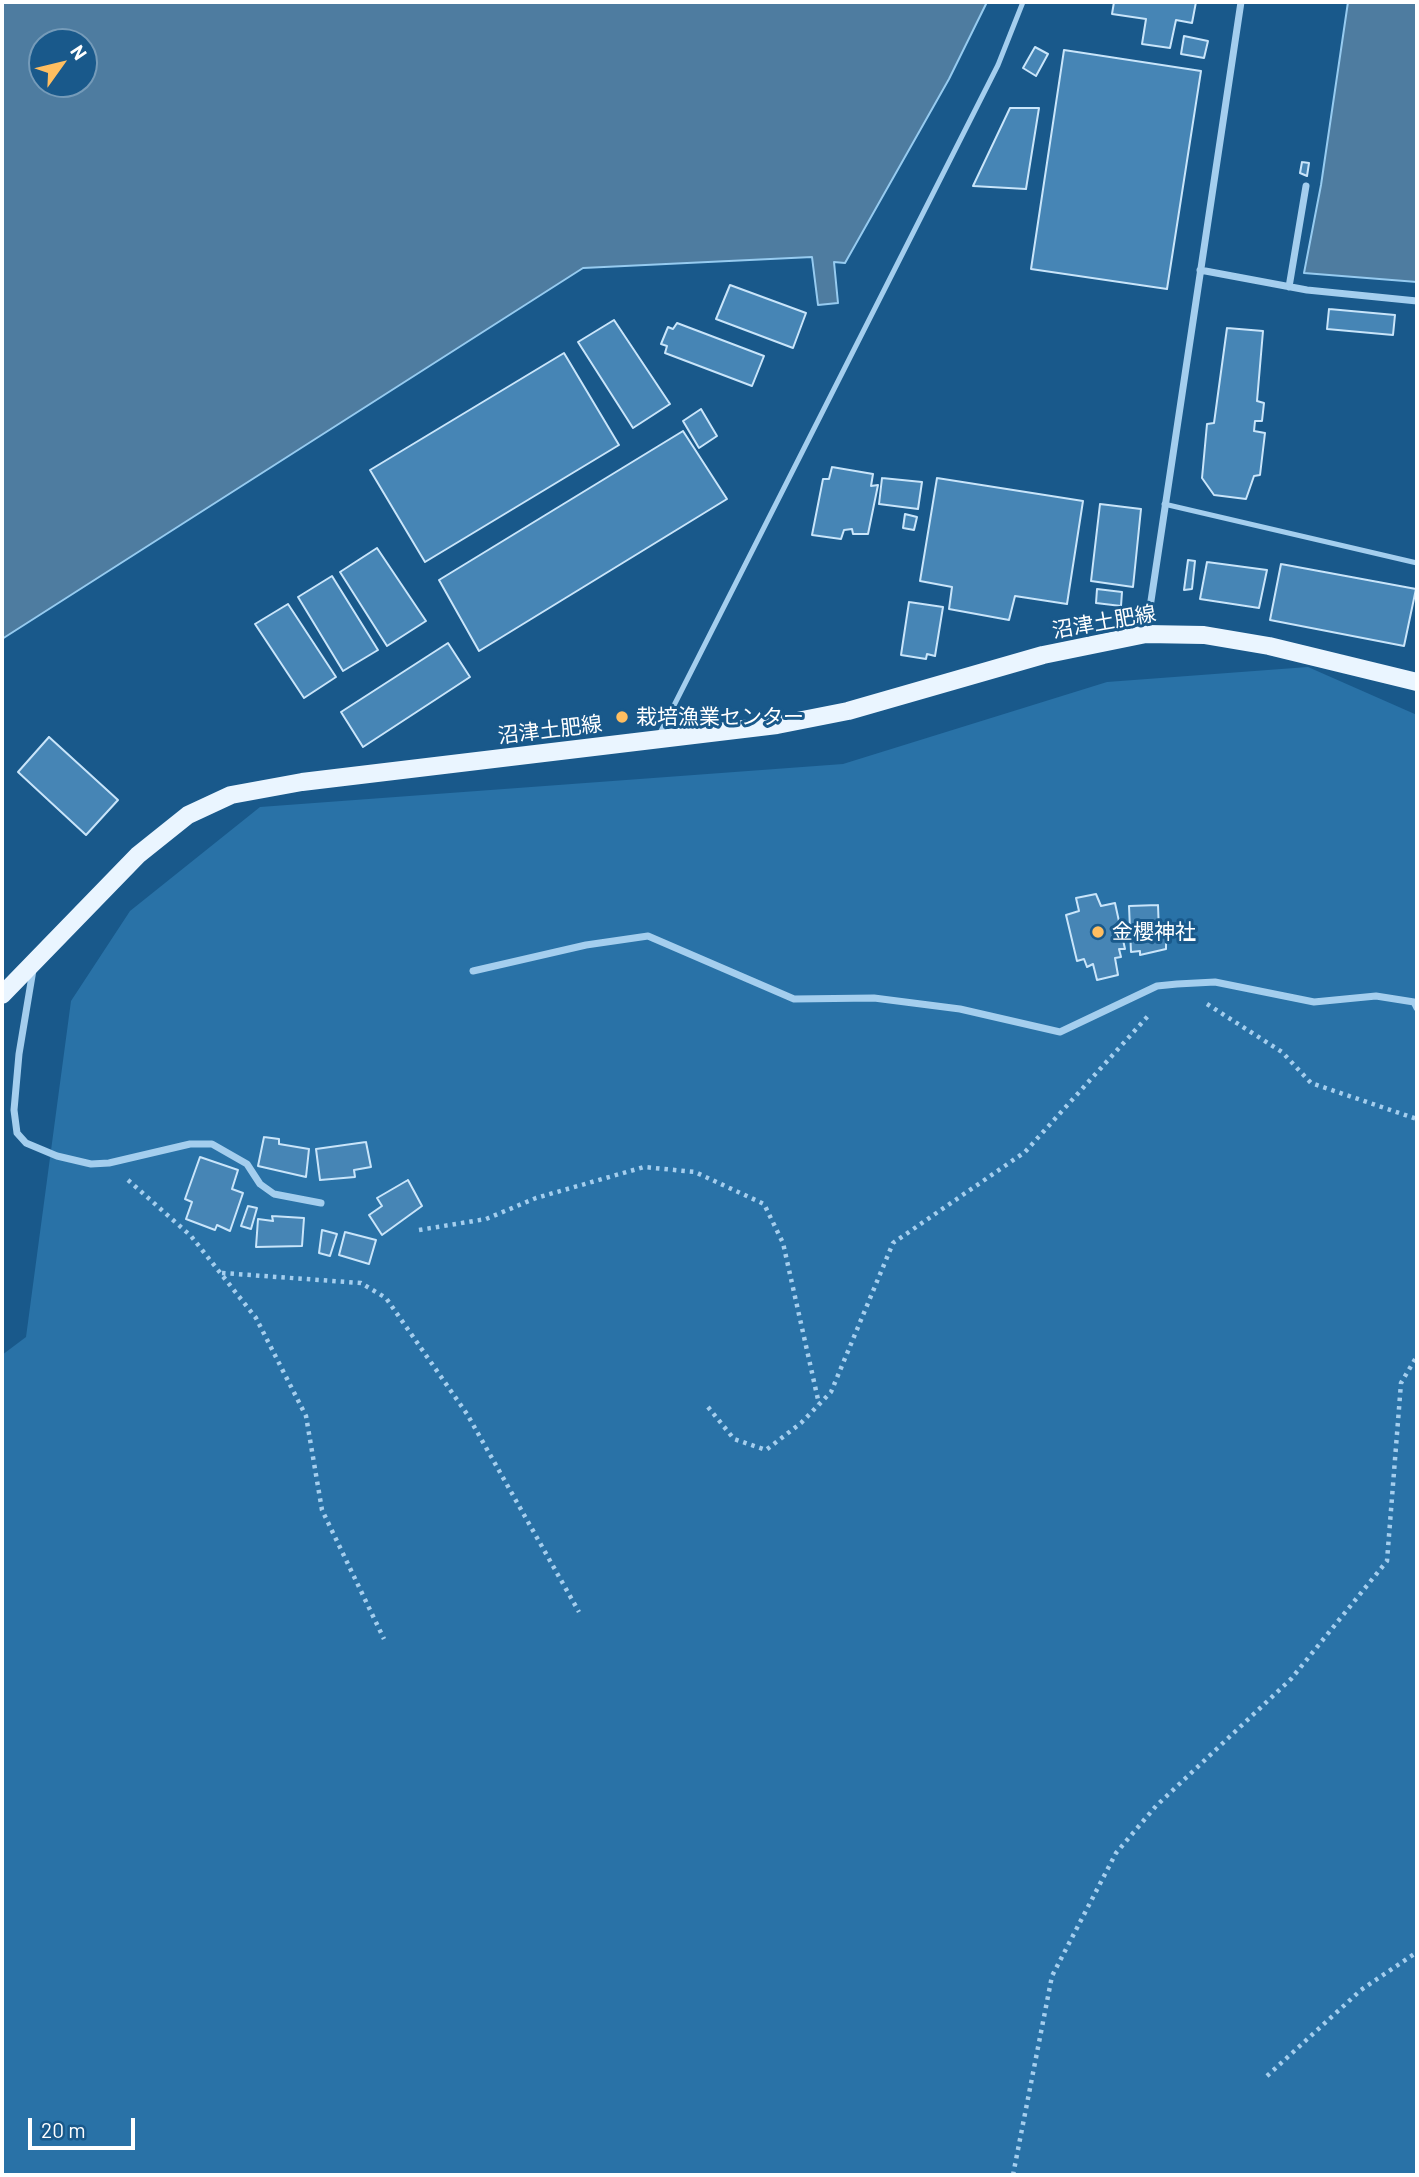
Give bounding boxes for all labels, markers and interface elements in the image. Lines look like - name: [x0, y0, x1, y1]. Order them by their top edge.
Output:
- north arrow: [28, 28, 98, 98]
- text: N: [66, 40, 92, 64]
- street label: 沼津土肥線: [1050, 600, 1158, 644]
- place label: 栽培漁業センター: [636, 704, 804, 730]
- marker: 栽培漁業センター: [614, 709, 630, 725]
- street label: 沼津土肥線: [496, 711, 604, 749]
- place label: 金櫻神社: [1112, 919, 1196, 945]
- marker: 金櫻神社: [1090, 924, 1106, 940]
- scale bar: [32, 2104, 138, 2148]
- text: 20 m: [41, 2117, 86, 2142]

